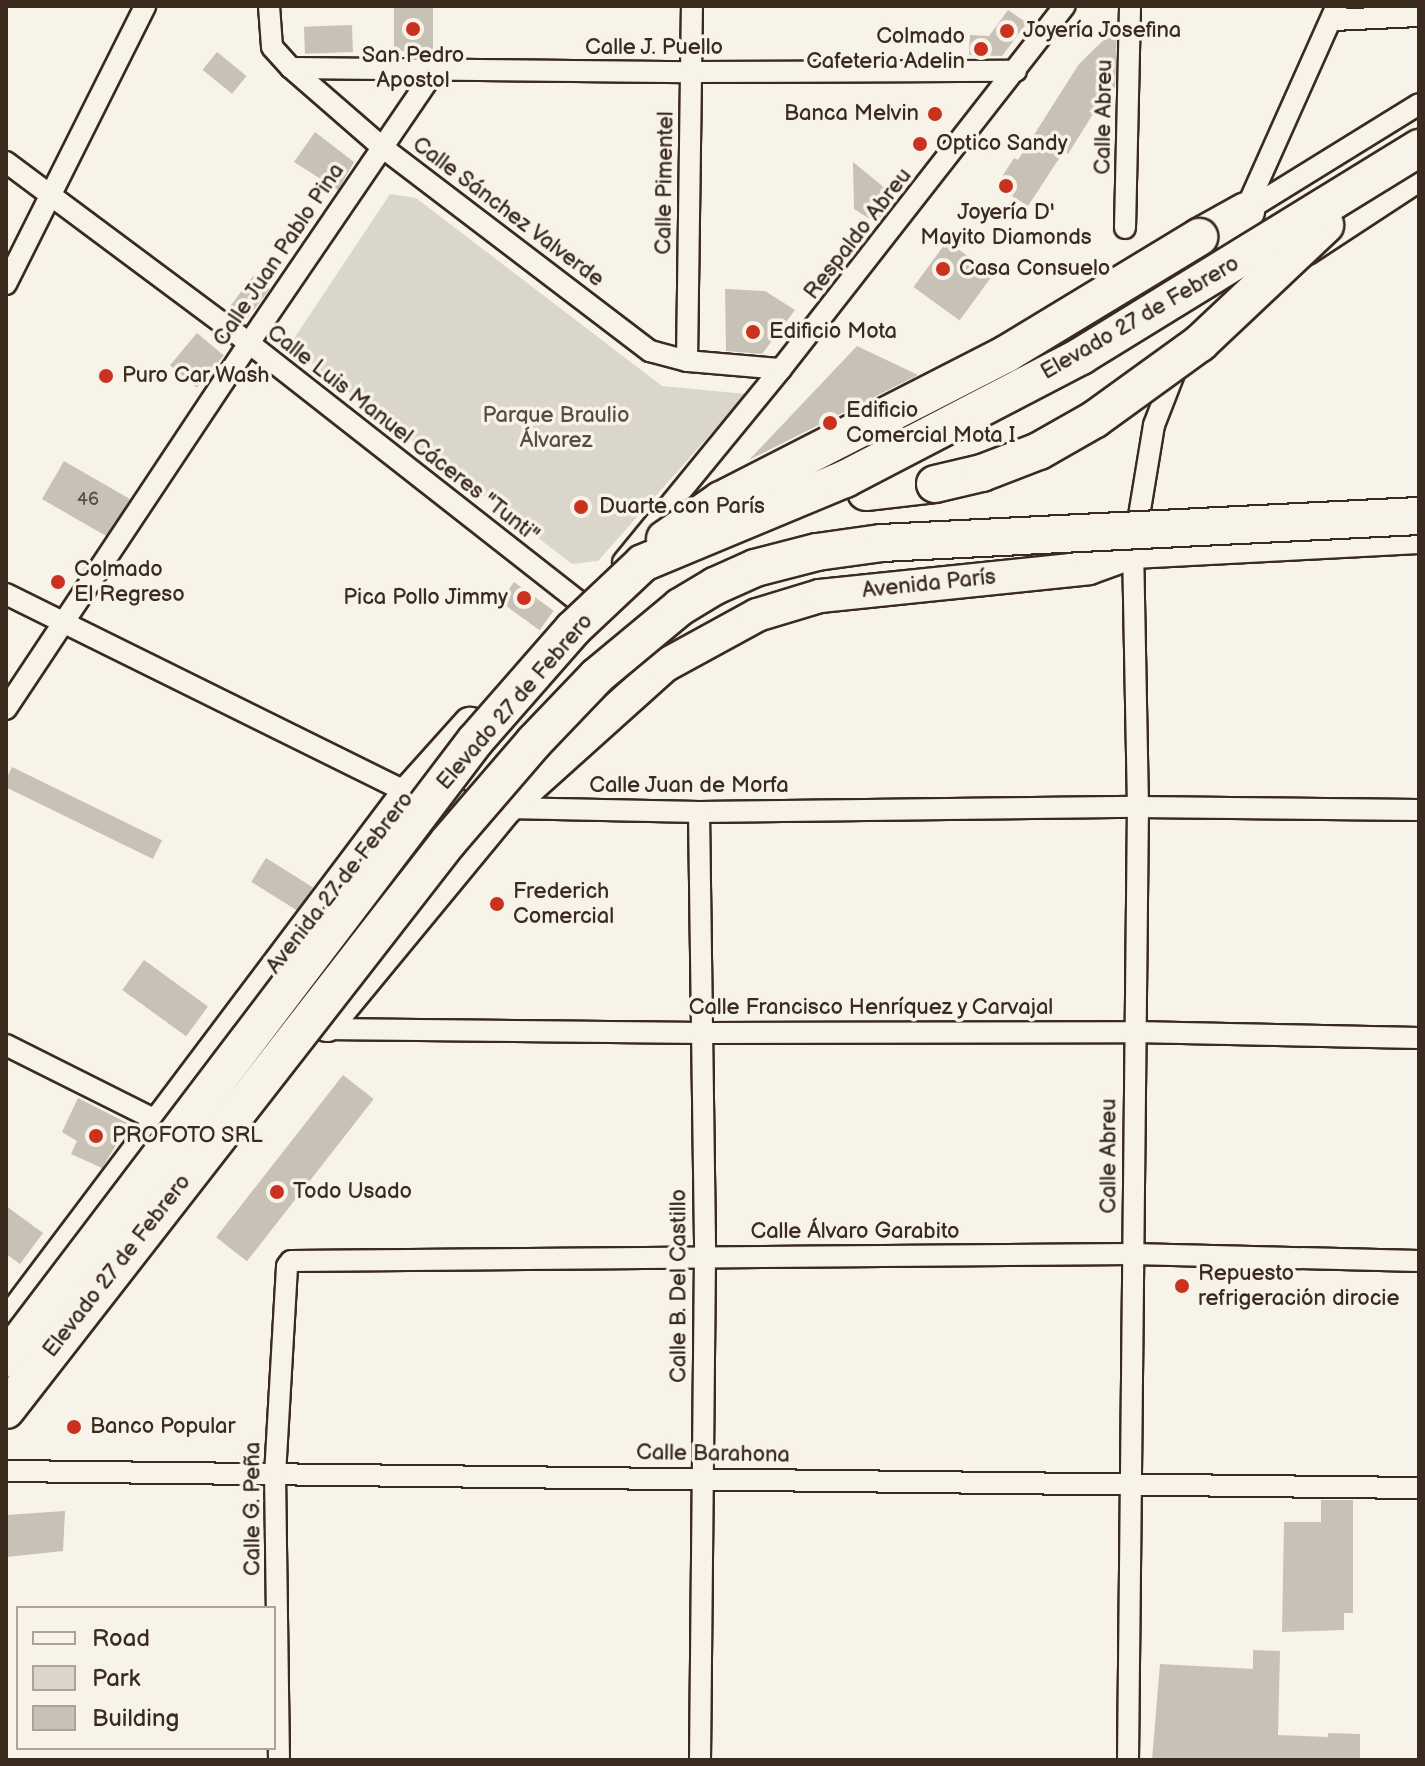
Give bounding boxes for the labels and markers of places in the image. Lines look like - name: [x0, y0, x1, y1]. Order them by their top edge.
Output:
- place label: Joyería Josefina: [1023, 18, 1182, 44]
- marker: San Pedro Apostol: [404, 20, 422, 38]
- marker: Joyería Josefina: [998, 22, 1016, 40]
- place label: Colmado Cafeteria Adelin: [806, 23, 965, 74]
- marker: Colmado Cafeteria Adelin: [972, 40, 990, 58]
- place label: San Pedro Apostol: [362, 42, 464, 94]
- place label: Banca Melvin: [784, 101, 919, 127]
- marker: Banca Melvin: [926, 105, 944, 123]
- place label: Optico Sandy: [936, 131, 1068, 157]
- marker: Optico Sandy: [911, 135, 929, 153]
- marker: Joyería D' Mayito Diamonds: [997, 177, 1015, 195]
- place label: Joyería D' Mayito Diamonds: [920, 199, 1092, 250]
- place label: Casa Consuelo: [959, 256, 1110, 282]
- marker: Casa Consuelo: [934, 260, 952, 278]
- place label: Edificio Mota: [769, 319, 897, 345]
- marker: Edificio Mota: [744, 323, 762, 341]
- place label: Puro Car Wash: [122, 363, 270, 389]
- marker: Puro Car Wash: [97, 367, 115, 385]
- place label: Edificio Comercial Mota I: [846, 397, 1016, 448]
- marker: Edificio Comercial Mota I: [821, 414, 839, 432]
- place label: Duarte con París: [599, 494, 765, 520]
- marker: Duarte con París: [570, 496, 592, 518]
- place label: Colmado El Regreso: [74, 556, 185, 608]
- marker: Colmado El Regreso: [49, 573, 67, 591]
- place label: Pica Pollo Jimmy: [342, 585, 508, 611]
- marker: Pica Pollo Jimmy: [515, 589, 533, 607]
- place label: Frederich Comercial: [513, 878, 614, 930]
- marker: Frederich Comercial: [488, 895, 506, 913]
- place label: PROFOTO SRL: [112, 1123, 263, 1149]
- marker: PROFOTO SRL: [87, 1127, 105, 1145]
- place label: Todo Usado: [293, 1179, 412, 1205]
- marker: Todo Usado: [268, 1183, 286, 1201]
- place label: Repuesto refrigeración dirocie: [1198, 1260, 1400, 1312]
- marker: Repuesto refrigeración dirocie: [1173, 1277, 1191, 1295]
- place label: Banco Popular: [90, 1414, 235, 1440]
- marker: Banco Popular: [65, 1418, 83, 1436]

